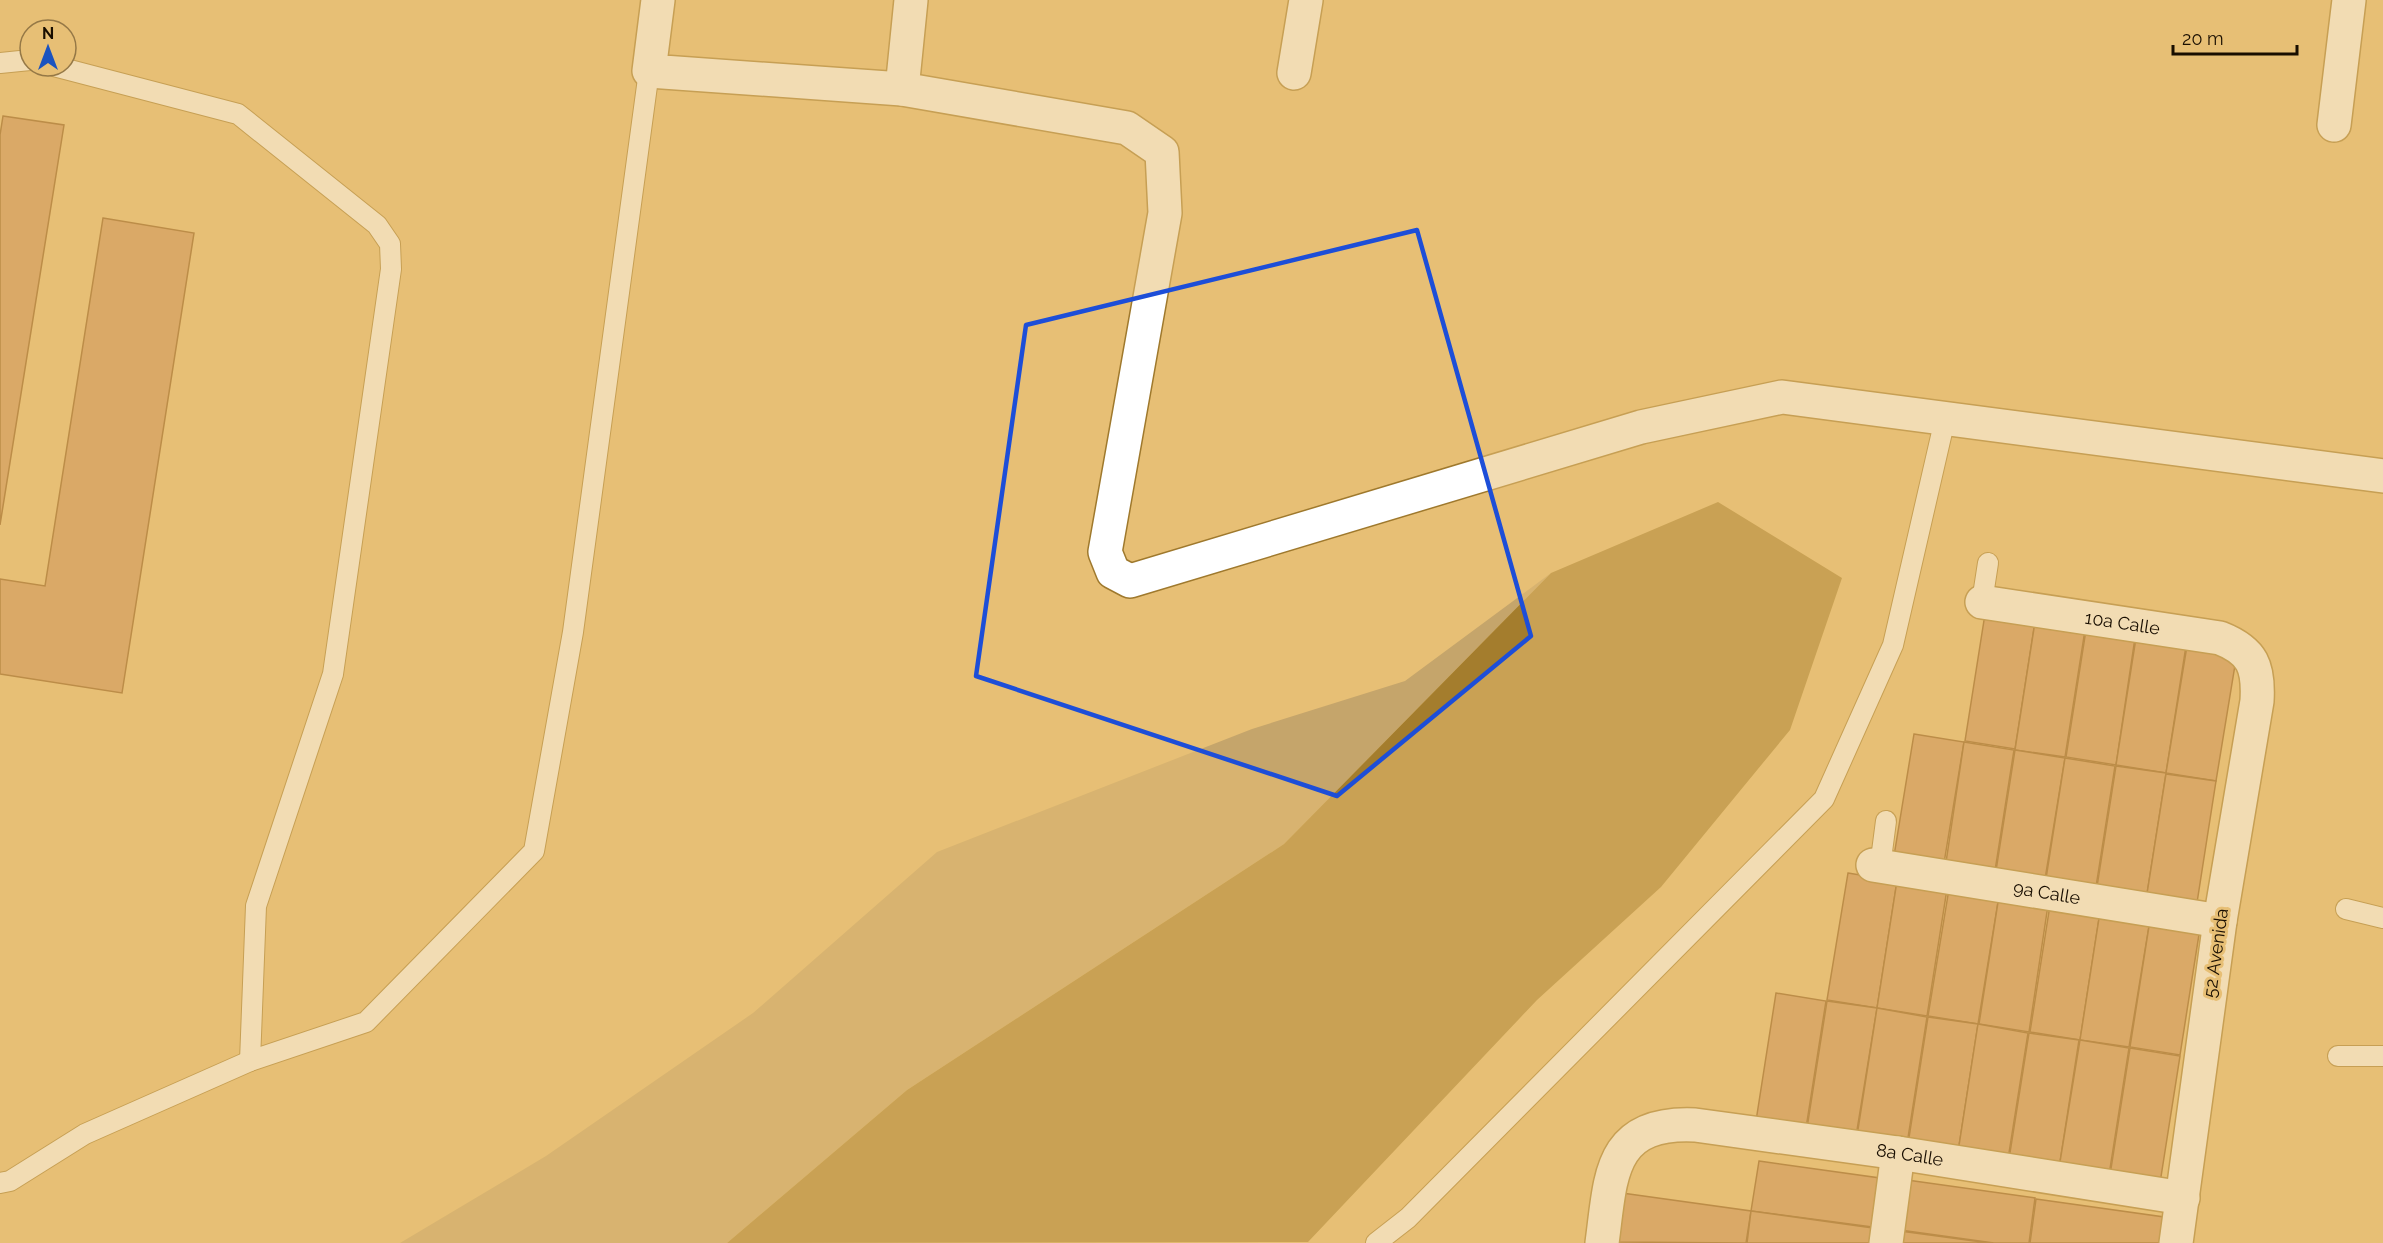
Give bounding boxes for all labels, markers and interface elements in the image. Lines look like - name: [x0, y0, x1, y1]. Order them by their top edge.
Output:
- north arrow: [18, 18, 78, 78]
- scale bar: [2173, 18, 2298, 56]
- text: N: [42, 24, 54, 43]
- text: 20 m: [2182, 28, 2224, 49]
- street label: 10a Calle: [2083, 607, 2162, 639]
- street label: 9a Calle: [2012, 877, 2082, 908]
- street label: 52 Avenida: [2199, 907, 2232, 999]
- street label: 8a Calle: [1875, 1139, 1945, 1170]

